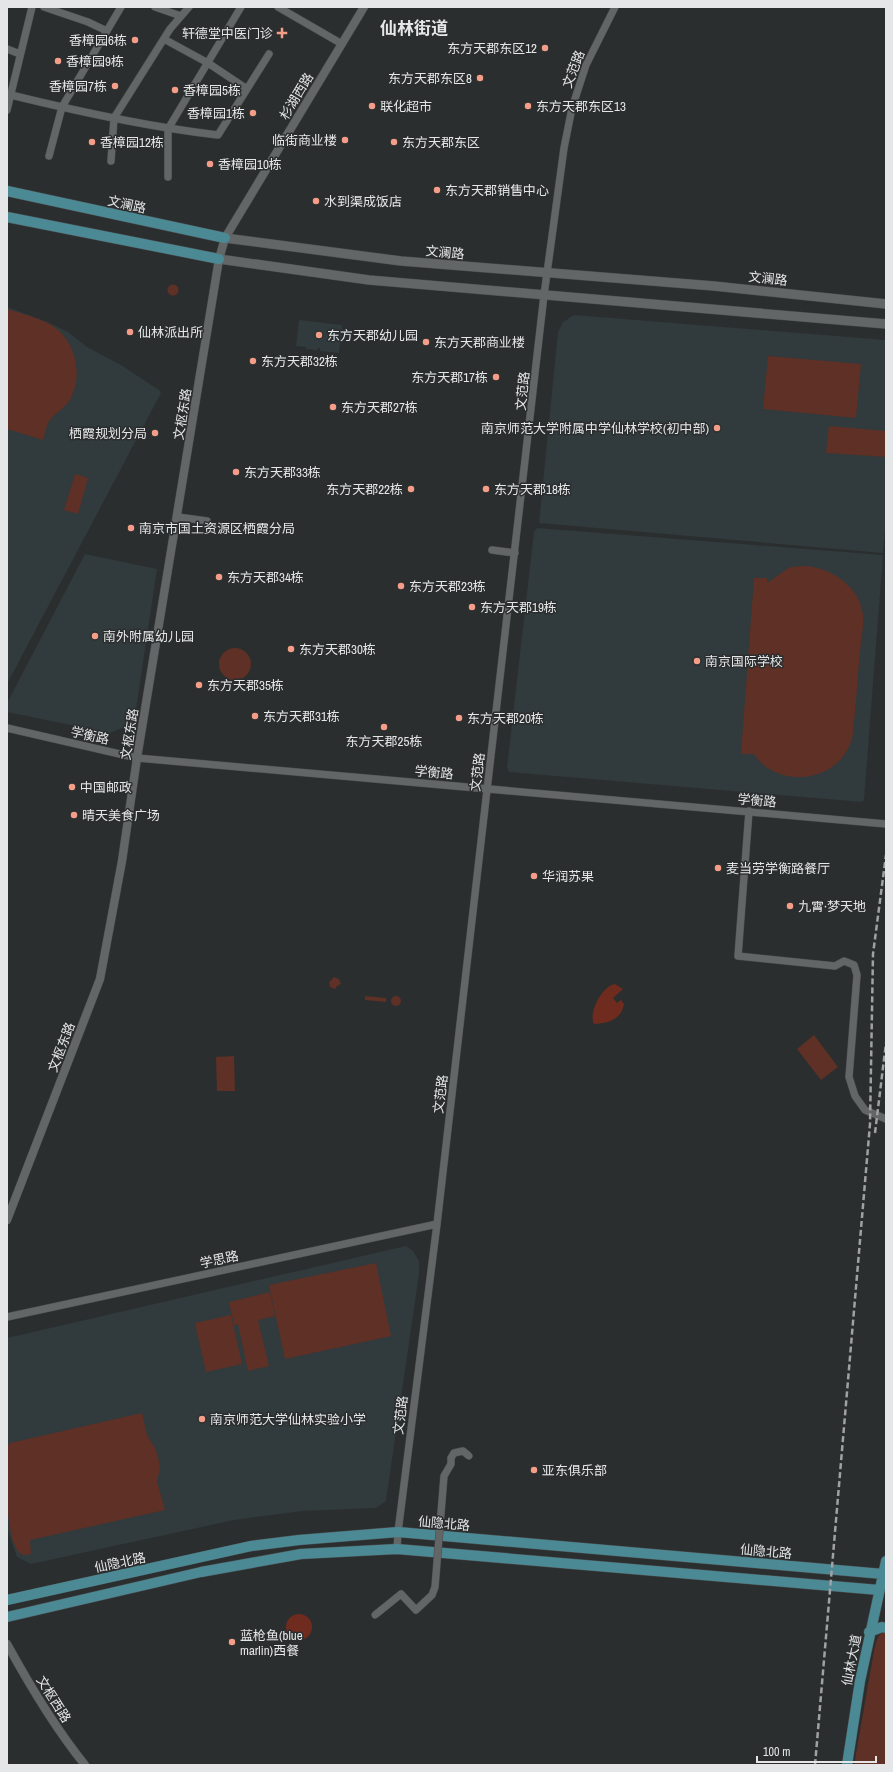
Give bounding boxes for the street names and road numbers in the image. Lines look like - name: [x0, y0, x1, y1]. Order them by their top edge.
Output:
- street label: 文范路: [559, 48, 588, 90]
- street label: 杉湖西路: [276, 70, 317, 123]
- street label: 文澜路: [106, 192, 148, 217]
- street label: 文澜路: [425, 242, 465, 263]
- street label: 文澜路: [748, 268, 788, 289]
- street label: 文范路: [512, 371, 533, 411]
- street label: 文枢东路: [170, 387, 195, 441]
- street label: 文枢东路: [117, 707, 142, 761]
- street label: 学衡路: [69, 723, 111, 748]
- street label: 文范路: [467, 752, 488, 792]
- street label: 学衡路: [414, 762, 454, 783]
- street label: 学衡路: [737, 790, 777, 811]
- street label: 文枢东路: [44, 1020, 79, 1075]
- street label: 文范路: [430, 1074, 451, 1114]
- street label: 学思路: [198, 1247, 240, 1272]
- street label: 文范路: [390, 1395, 411, 1435]
- street label: 仙隐北路: [417, 1513, 471, 1534]
- street label: 仙隐北路: [739, 1541, 793, 1562]
- street label: 仙隐北路: [93, 1549, 147, 1576]
- street label: 仙林大道: [838, 1633, 865, 1687]
- street label: 文枢西路: [33, 1673, 75, 1726]

